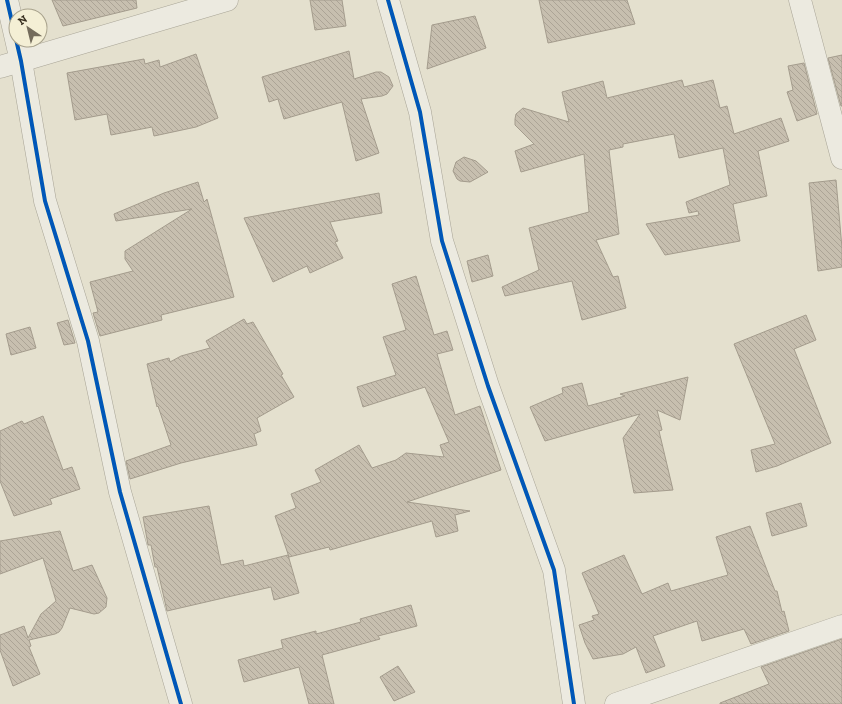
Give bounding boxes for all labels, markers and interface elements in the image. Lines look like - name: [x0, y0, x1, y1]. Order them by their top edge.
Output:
- north arrow: [8, 8, 48, 48]
- text: N: [15, 12, 30, 28]

